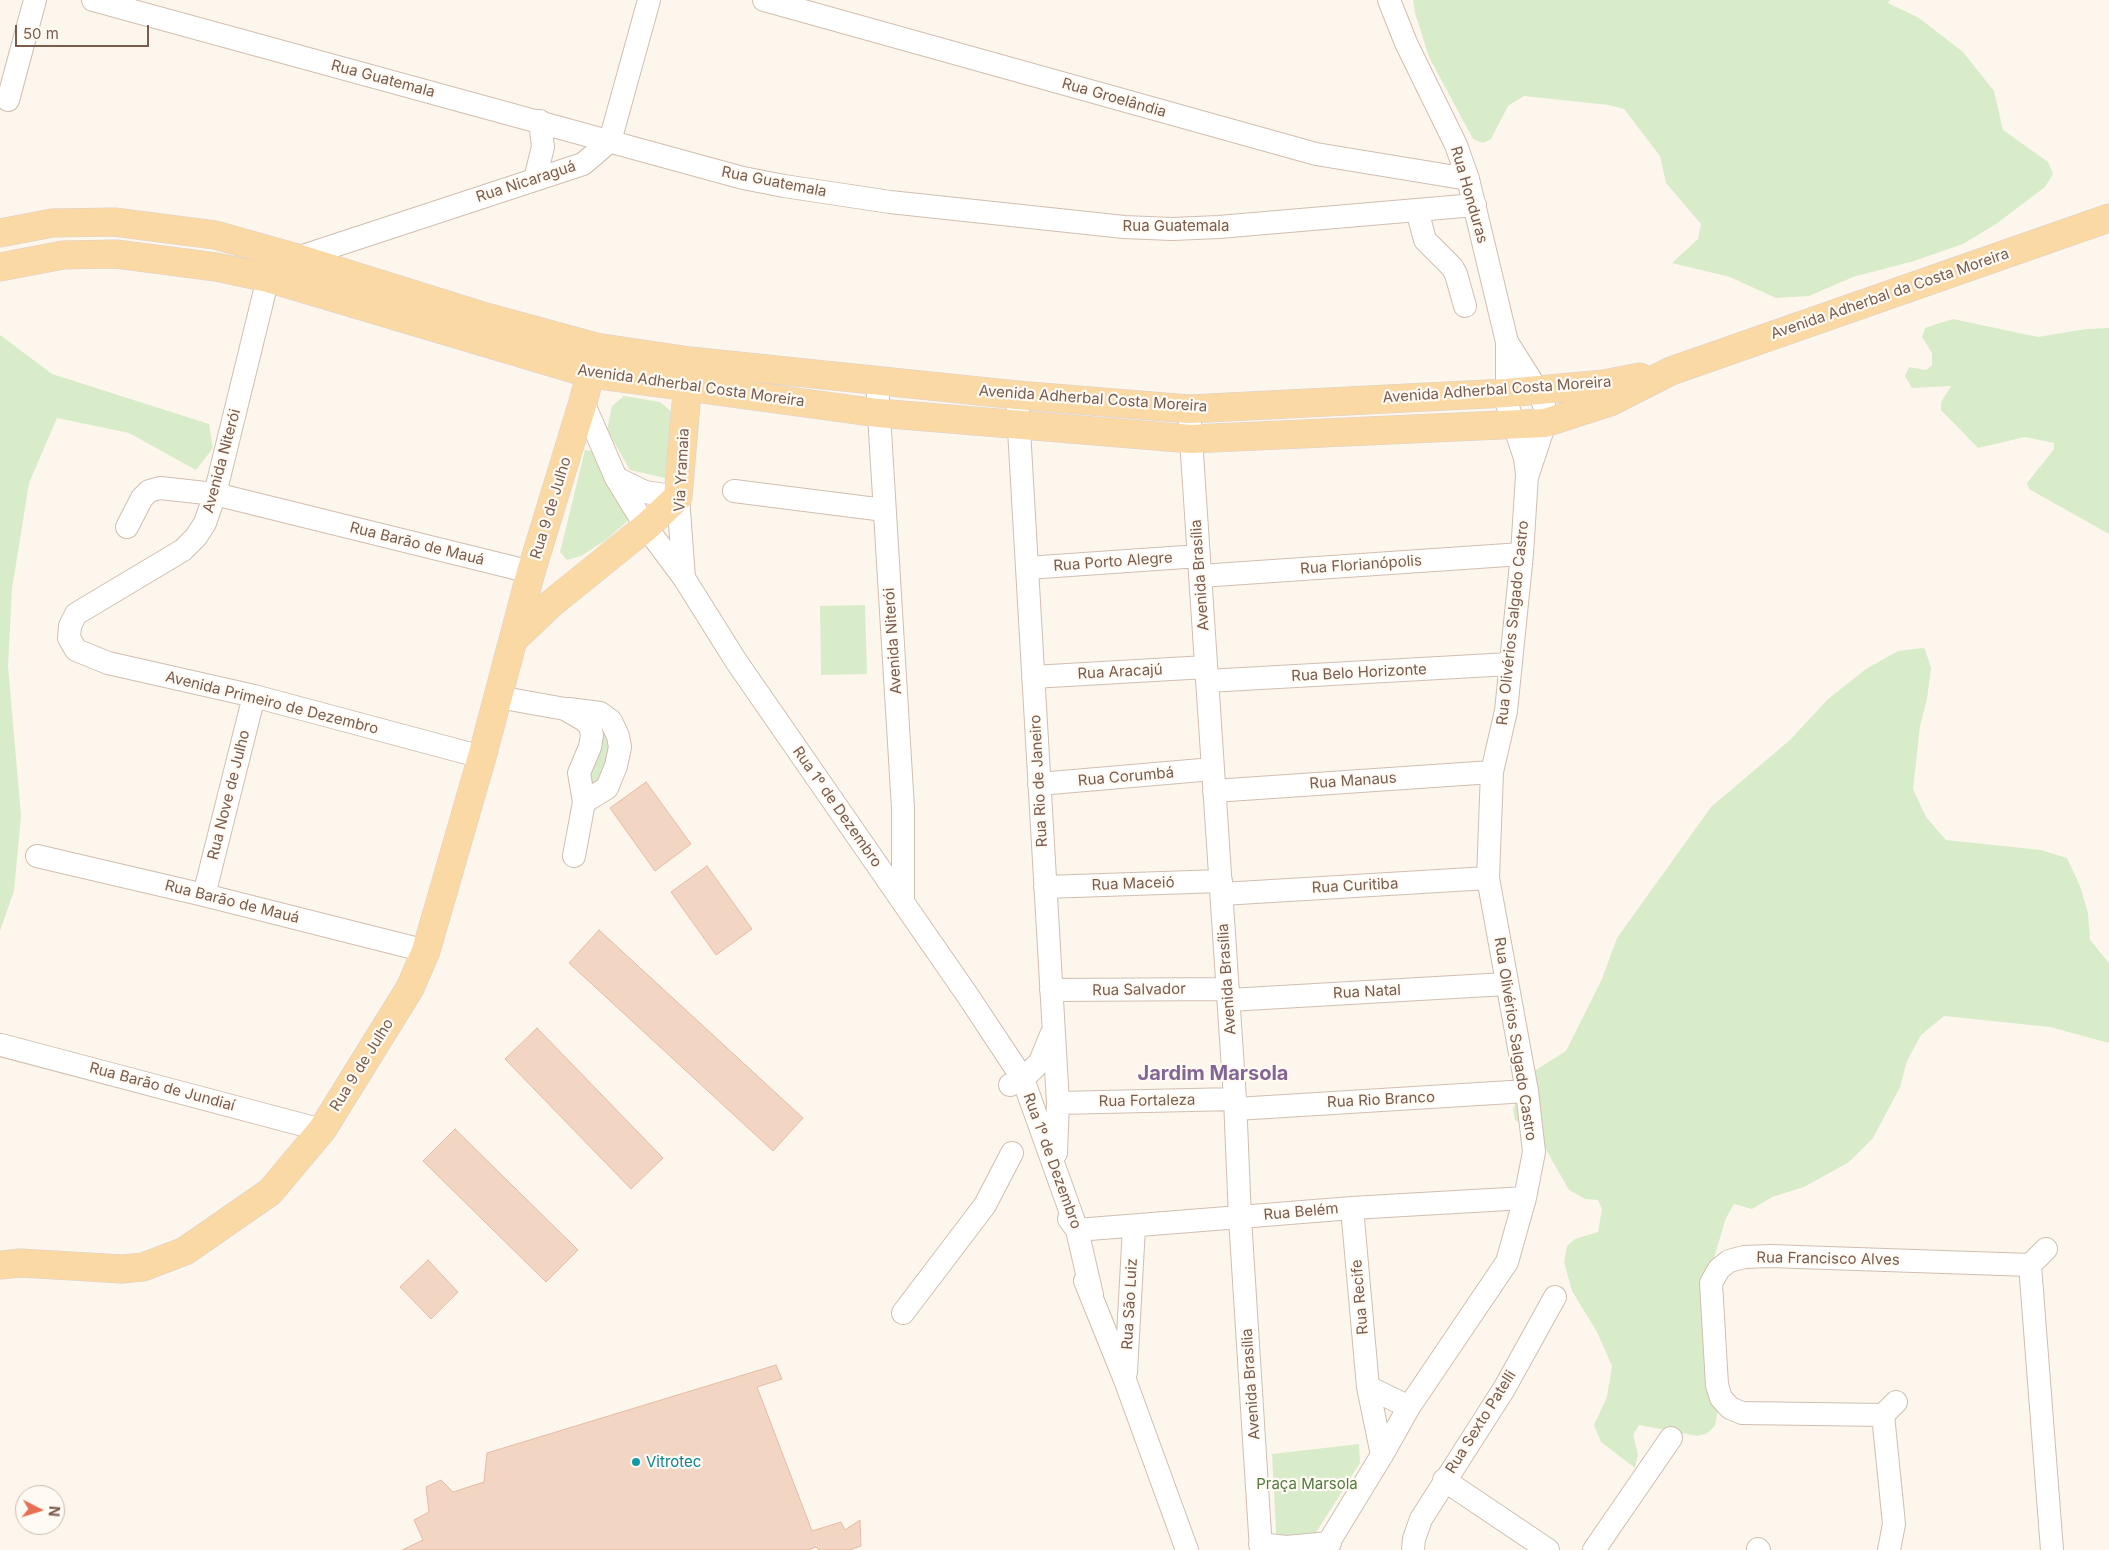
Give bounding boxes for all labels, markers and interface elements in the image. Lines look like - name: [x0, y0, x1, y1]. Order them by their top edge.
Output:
- scale bar: [18, 15, 151, 47]
- text: 50 m: [23, 24, 59, 43]
- street label: Rua Guatemala: [329, 56, 437, 102]
- street label: Rua Groelândia: [1060, 75, 1168, 121]
- street label: Rua Honduras: [1447, 144, 1491, 246]
- street label: Rua Nicaraguá: [474, 157, 578, 207]
- street label: Rua Guatemala: [720, 163, 828, 201]
- street label: Rua Guatemala: [1123, 217, 1229, 235]
- street label: Avenida Adherbal da Costa Moreira: [1768, 245, 2012, 343]
- street label: Avenida Adherbal Costa Moreira: [576, 361, 806, 411]
- street label: Avenida Adherbal Costa Moreira: [1382, 373, 1612, 407]
- street label: Avenida Adherbal Costa Moreira: [978, 382, 1208, 416]
- street label: Avenida Niterói: [199, 407, 245, 515]
- street label: Via Yramaia: [671, 428, 693, 512]
- street label: Rua 9 de Julho: [527, 455, 575, 561]
- street label: Rua Barão de Mauá: [348, 519, 486, 569]
- street label: Avenida Brasília: [1187, 519, 1213, 631]
- street label: Rua Olivérios Salgado Castro: [1493, 520, 1533, 726]
- street label: Rua Porto Alegre: [1053, 549, 1173, 575]
- street label: Rua Florianópolis: [1300, 552, 1422, 578]
- street label: Avenida Niterói: [880, 587, 906, 695]
- street label: Rua Belo Horizonte: [1291, 660, 1427, 686]
- street label: Rua Aracajú: [1077, 661, 1163, 683]
- street label: Avenida Primeiro de Dezembro: [164, 668, 380, 738]
- street label: Rua Rio de Janeiro: [1027, 714, 1051, 848]
- street label: Rua Nove de Julho: [204, 728, 254, 862]
- street label: Rua 1º de Dezembro: [789, 743, 885, 871]
- street label: Rua Corumbá: [1077, 764, 1175, 790]
- street label: Rua Manaus: [1309, 769, 1397, 793]
- street label: Rua Maceió: [1091, 874, 1175, 894]
- street label: Rua Curitiba: [1311, 875, 1399, 897]
- street label: Rua Barão de Mauá: [163, 877, 301, 927]
- street label: Avenida Brasília: [1214, 923, 1240, 1035]
- street label: Rua Olivérios Salgado Castro: [1490, 936, 1540, 1142]
- street label: Rua Salvador: [1092, 980, 1186, 1000]
- street label: Rua Natal: [1333, 981, 1401, 1003]
- street label: Rua 9 de Julho: [326, 1015, 398, 1115]
- street label: Rua Barão de Jundiaí: [87, 1059, 237, 1115]
- district label: Jardim Marsola: [1138, 1062, 1288, 1086]
- street label: Rua Rio Branco: [1327, 1088, 1435, 1112]
- street label: Rua 1º de Dezembro: [1019, 1091, 1085, 1231]
- street label: Rua Fortaleza: [1099, 1091, 1195, 1111]
- street label: Rua Belém: [1263, 1200, 1339, 1224]
- street label: Rua Francisco Alves: [1756, 1249, 1900, 1269]
- street label: Rua São Luiz: [1119, 1258, 1141, 1350]
- street label: Rua Recife: [1348, 1259, 1372, 1335]
- street label: Avenida Brasília: [1238, 1328, 1264, 1440]
- street label: Rua Sexto Patelli: [1442, 1367, 1520, 1477]
- place label: Vitrotec: [646, 1453, 701, 1471]
- marker: Vitrotec: [630, 1456, 642, 1468]
- park label: Praça Marsola: [1256, 1475, 1358, 1493]
- north arrow: [15, 1485, 65, 1535]
- text: N: [46, 1505, 63, 1517]

